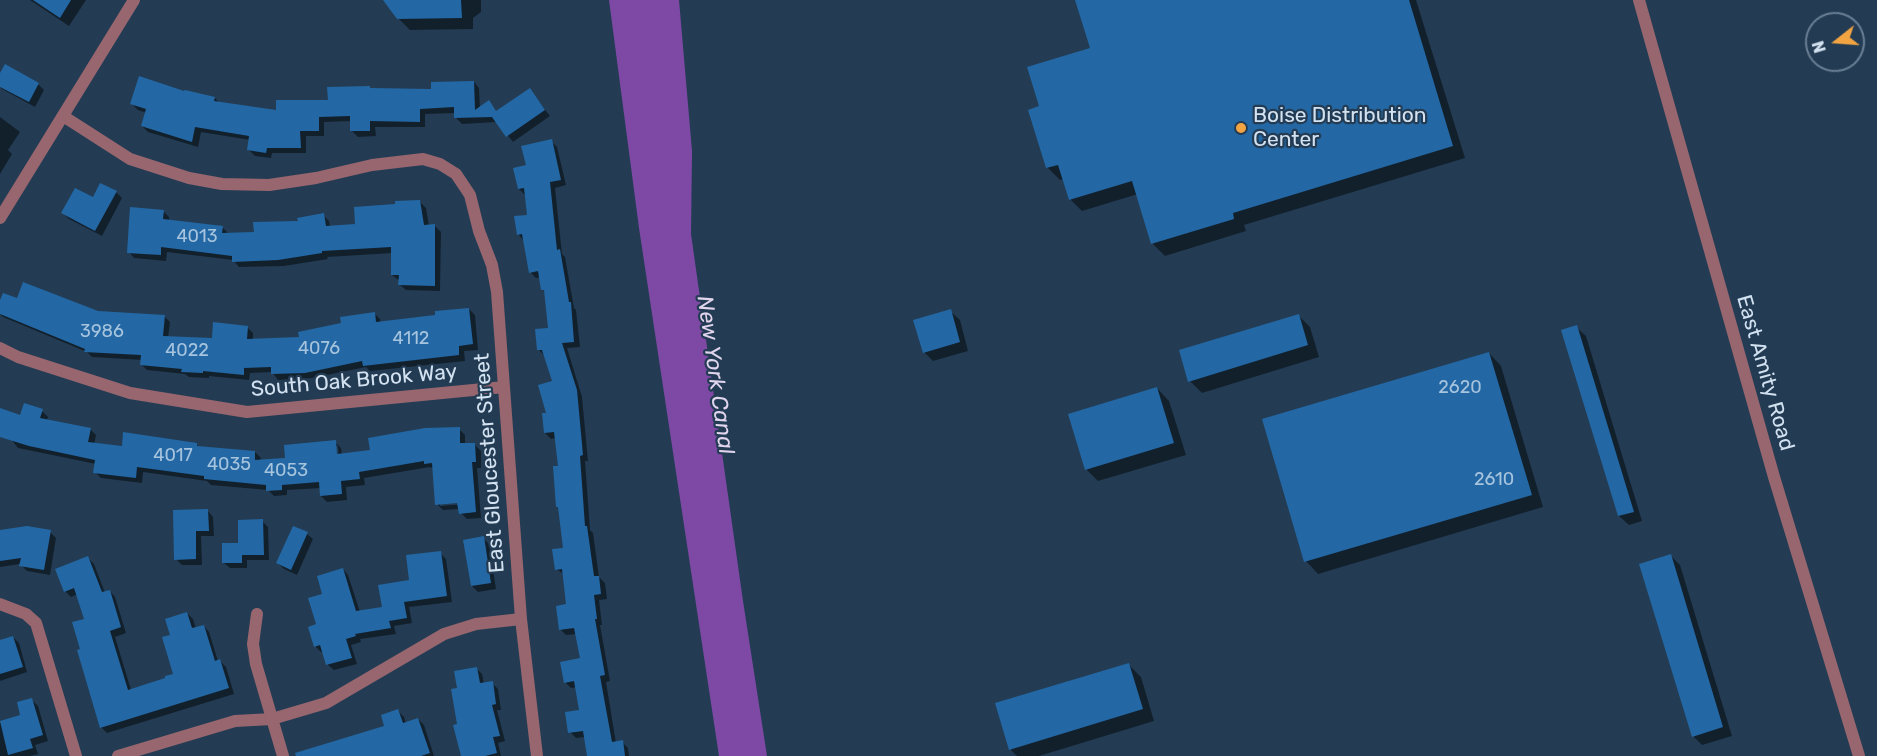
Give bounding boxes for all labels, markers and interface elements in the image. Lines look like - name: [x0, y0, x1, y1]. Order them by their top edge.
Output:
- north arrow: [1805, 12, 1865, 72]
- text: N: [1808, 39, 1830, 55]
- place label: Boise Distribution Center: [1253, 103, 1427, 153]
- marker: Boise Distribution Center: [1234, 121, 1248, 135]
- house number: 4013: [176, 226, 218, 248]
- street label: East Amity Road: [1731, 292, 1799, 454]
- water label: New York Canal: [691, 294, 739, 456]
- house number: 3986: [80, 321, 124, 343]
- house number: 4112: [393, 328, 429, 350]
- house number: 4076: [298, 338, 340, 360]
- house number: 4022: [165, 340, 209, 362]
- street label: East Gloucester Street: [470, 352, 510, 574]
- street label: South Oak Brook Way: [250, 359, 458, 403]
- house number: 2620: [1438, 377, 1482, 399]
- house number: 4017: [153, 445, 193, 467]
- house number: 4035: [207, 454, 251, 476]
- house number: 4053: [264, 460, 308, 482]
- house number: 2610: [1474, 469, 1514, 491]

